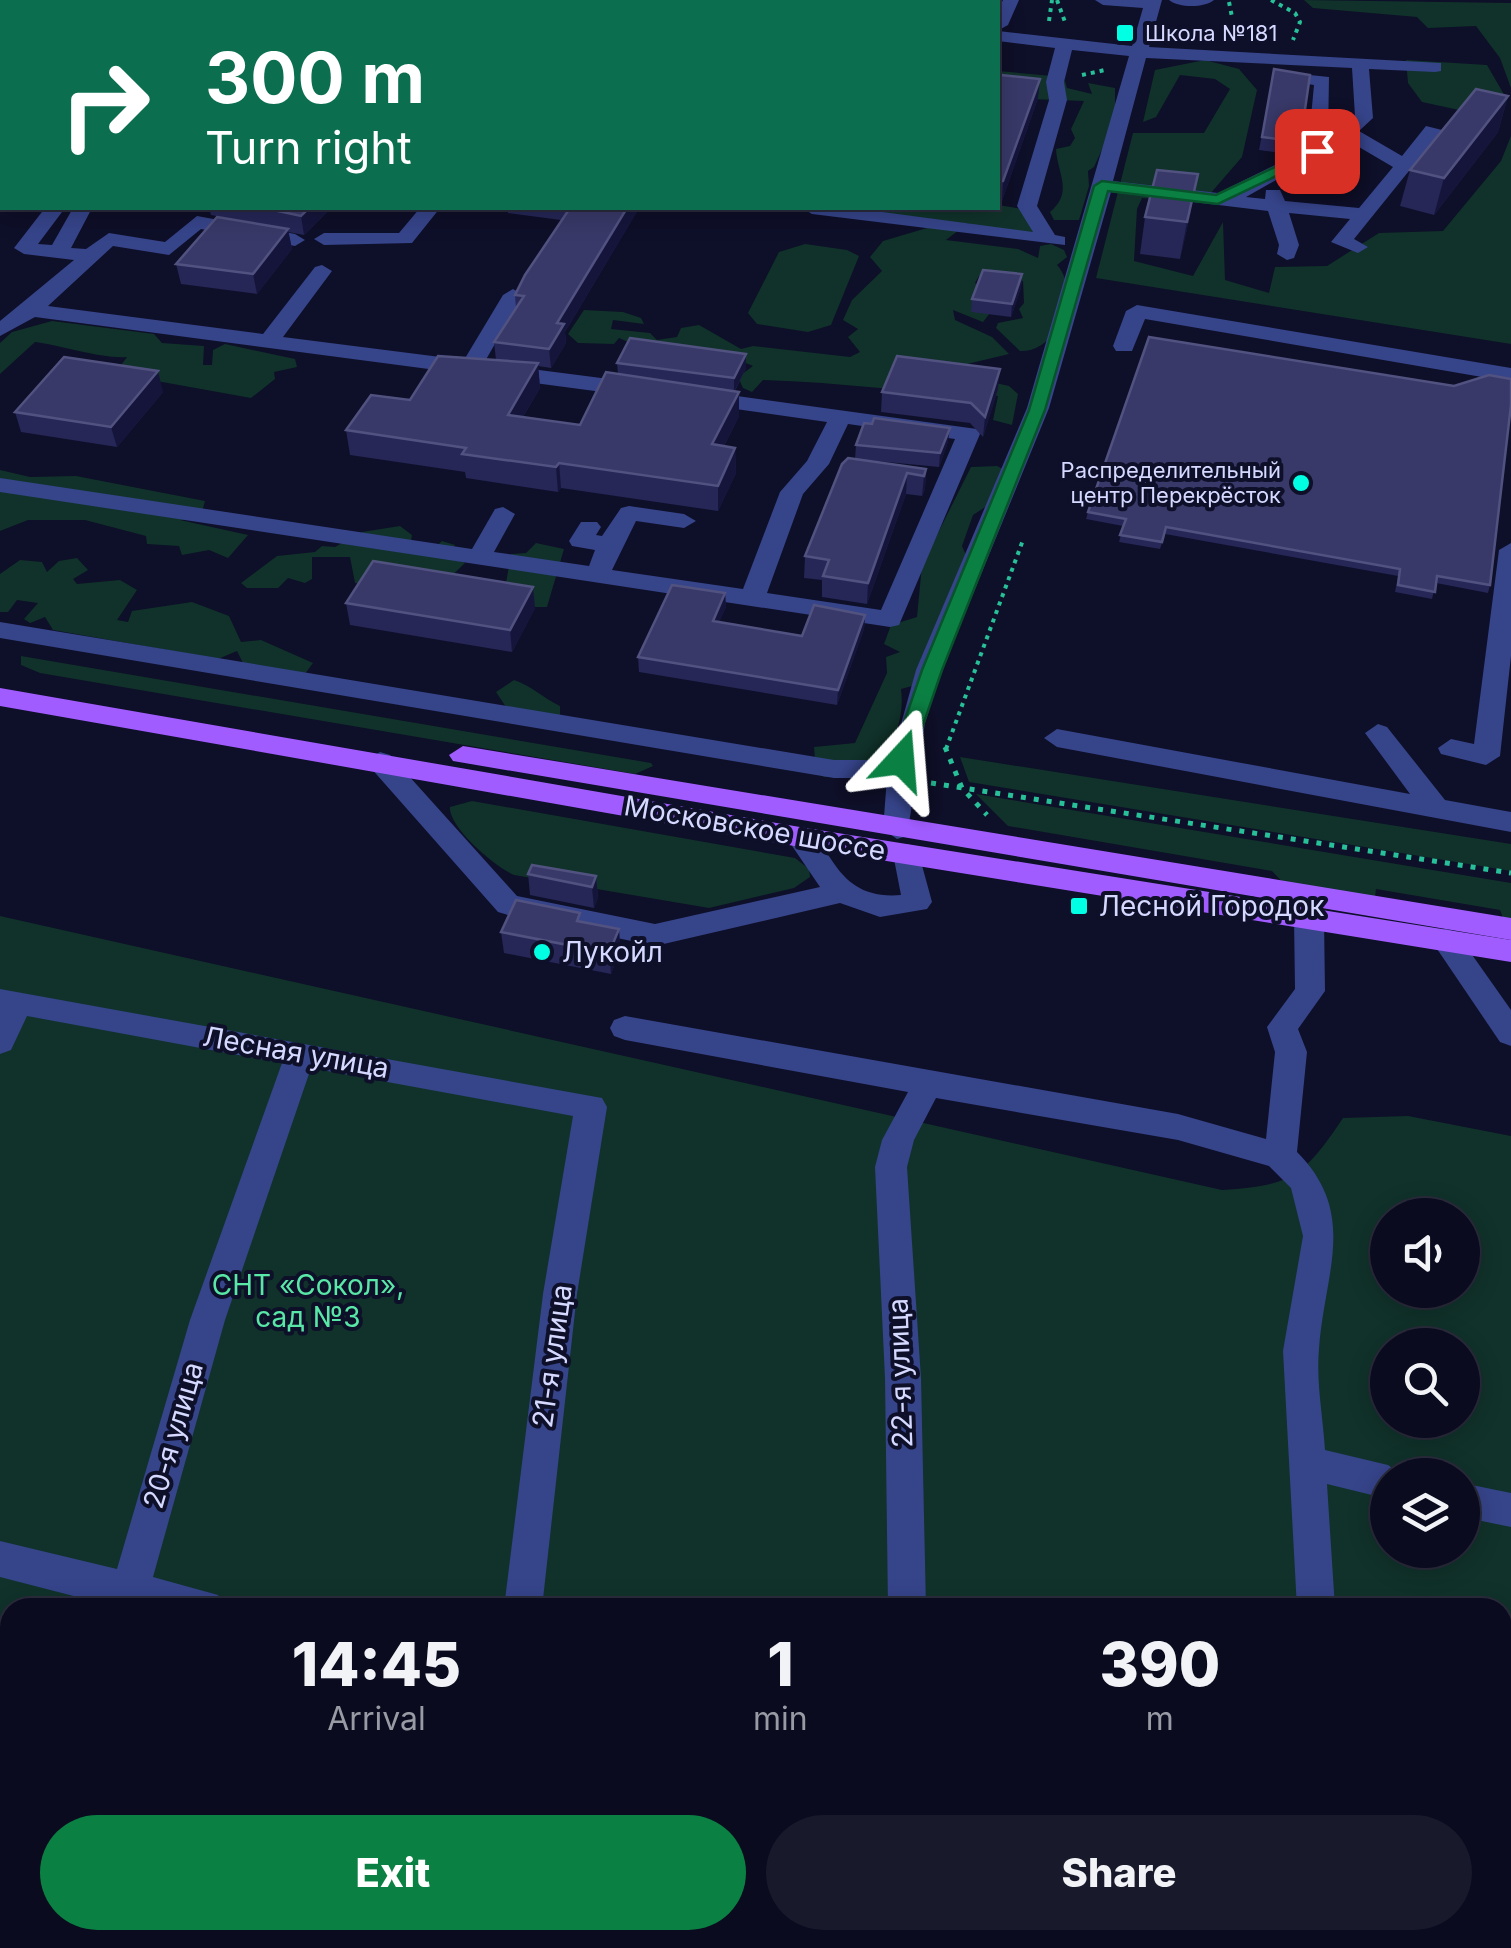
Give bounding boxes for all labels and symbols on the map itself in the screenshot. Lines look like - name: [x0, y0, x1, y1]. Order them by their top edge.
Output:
- place label: Школа №181: [1145, 20, 1277, 46]
- marker: Школа №181: [1114, 22, 1136, 44]
- pin: [1275, 109, 1360, 194]
- place label: Распределительный центр Перекрёсток: [1061, 457, 1281, 508]
- marker: Распределительный центр Перекрёсток: [1290, 472, 1312, 494]
- position arrow: [849, 708, 953, 812]
- street label: Московское шоссе: [622, 788, 888, 868]
- place label: Лесной Городок: [1099, 889, 1324, 923]
- marker: Лесной Городок: [1068, 895, 1090, 917]
- place label: Лукойл: [562, 935, 663, 969]
- marker: Лукойл: [531, 941, 553, 963]
- street label: Лесная улица: [200, 1019, 392, 1085]
- park label: СНТ «Сокол», сад №3: [212, 1268, 404, 1334]
- street label: 21-я улица: [525, 1282, 579, 1430]
- street label: 22-я улица: [880, 1297, 920, 1449]
- street label: 20-я улица: [136, 1358, 210, 1512]

